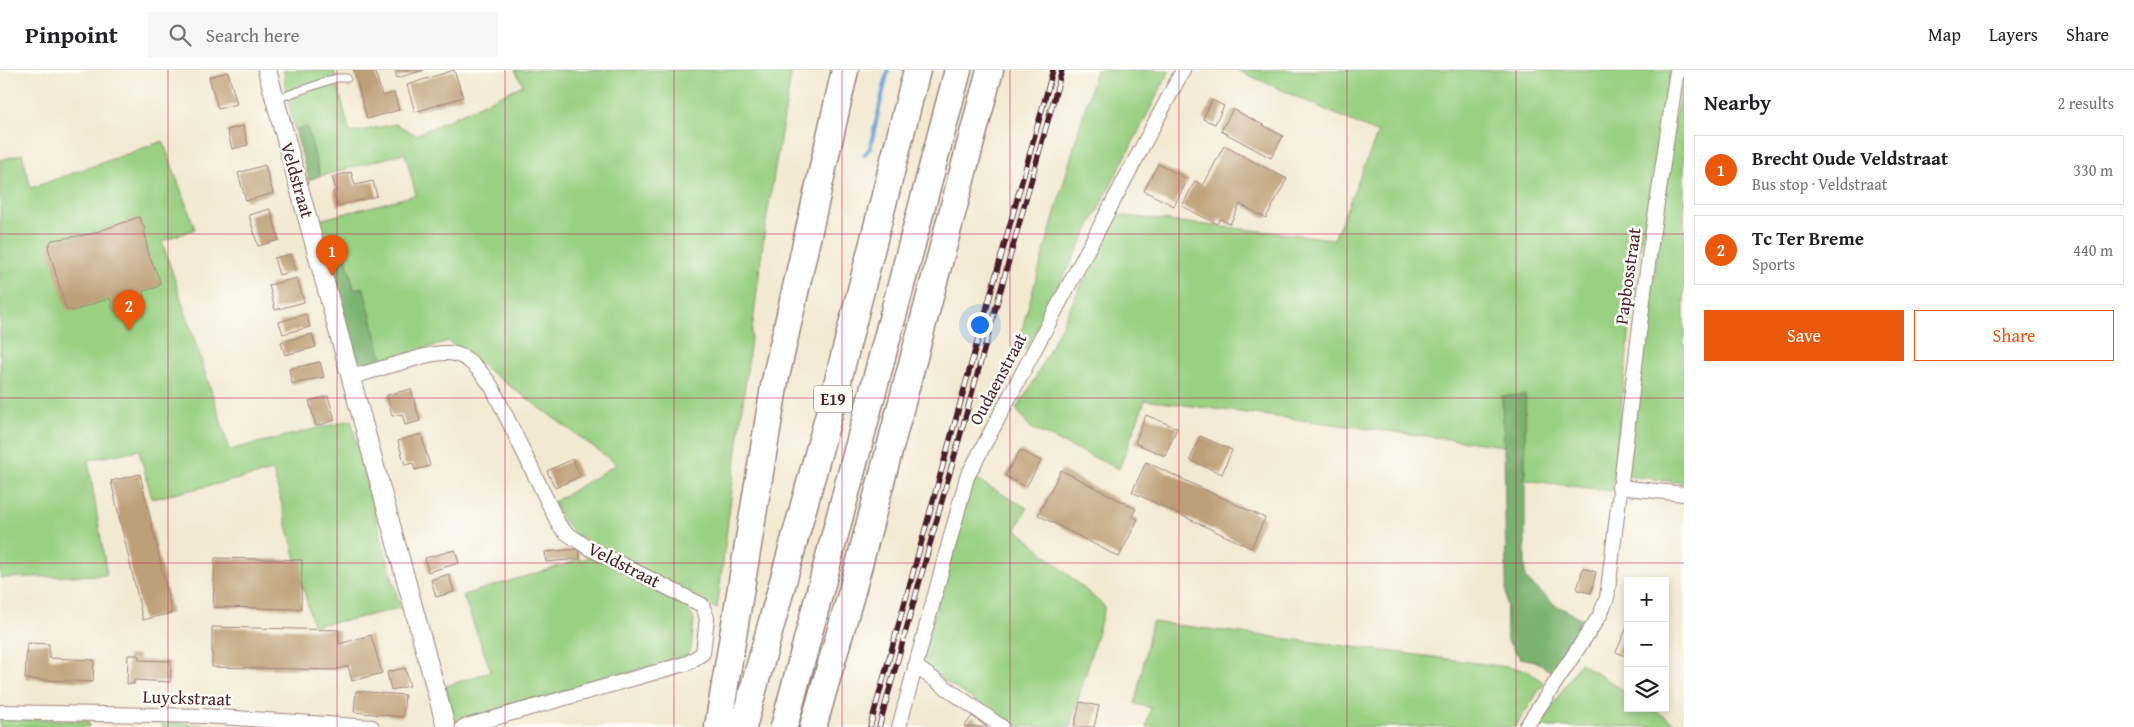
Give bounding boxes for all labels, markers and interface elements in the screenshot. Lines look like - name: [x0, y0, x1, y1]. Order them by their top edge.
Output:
- search box: [148, 12, 498, 57]
- text: Pinpoint: [25, 17, 118, 52]
- icon: search: [166, 21, 194, 49]
- text: Search here: [206, 21, 299, 49]
- text: Map: [1928, 21, 1961, 48]
- text: Layers: [1989, 21, 2038, 48]
- text: Share: [2066, 21, 2109, 48]
- text: Nearby: [1704, 87, 1771, 118]
- text: 2 results: [2057, 91, 2114, 115]
- street label: Veldstraat: [274, 139, 321, 222]
- text: Brecht Oude Veldstraat: [1752, 144, 1948, 172]
- text: 1: [1717, 158, 1725, 182]
- text: 330 m: [2073, 158, 2113, 182]
- text: Bus stop · Veldstraat: [1752, 172, 1887, 196]
- text: Tc Ter Breme: [1752, 224, 1864, 252]
- street label: Papbosstraat: [1607, 225, 1648, 326]
- pin: 1: [316, 235, 348, 276]
- text: 2: [1717, 238, 1725, 262]
- text: 440 m: [2073, 238, 2113, 262]
- text: Sports: [1752, 252, 1795, 276]
- pin: 2: [113, 290, 145, 331]
- button: Save: [1704, 310, 1904, 361]
- button: Share: [1914, 310, 2114, 361]
- your location: [967, 312, 993, 338]
- street label: Oudaenstraat: [962, 327, 1034, 430]
- road number: E19: [814, 386, 852, 412]
- street label: Veldstraat: [583, 535, 666, 595]
- map controls: [1624, 577, 1669, 712]
- button: +: [1624, 577, 1669, 622]
- button: −: [1624, 622, 1669, 667]
- button: layers: [1624, 667, 1669, 712]
- street label: Luyckstraat: [142, 682, 232, 713]

